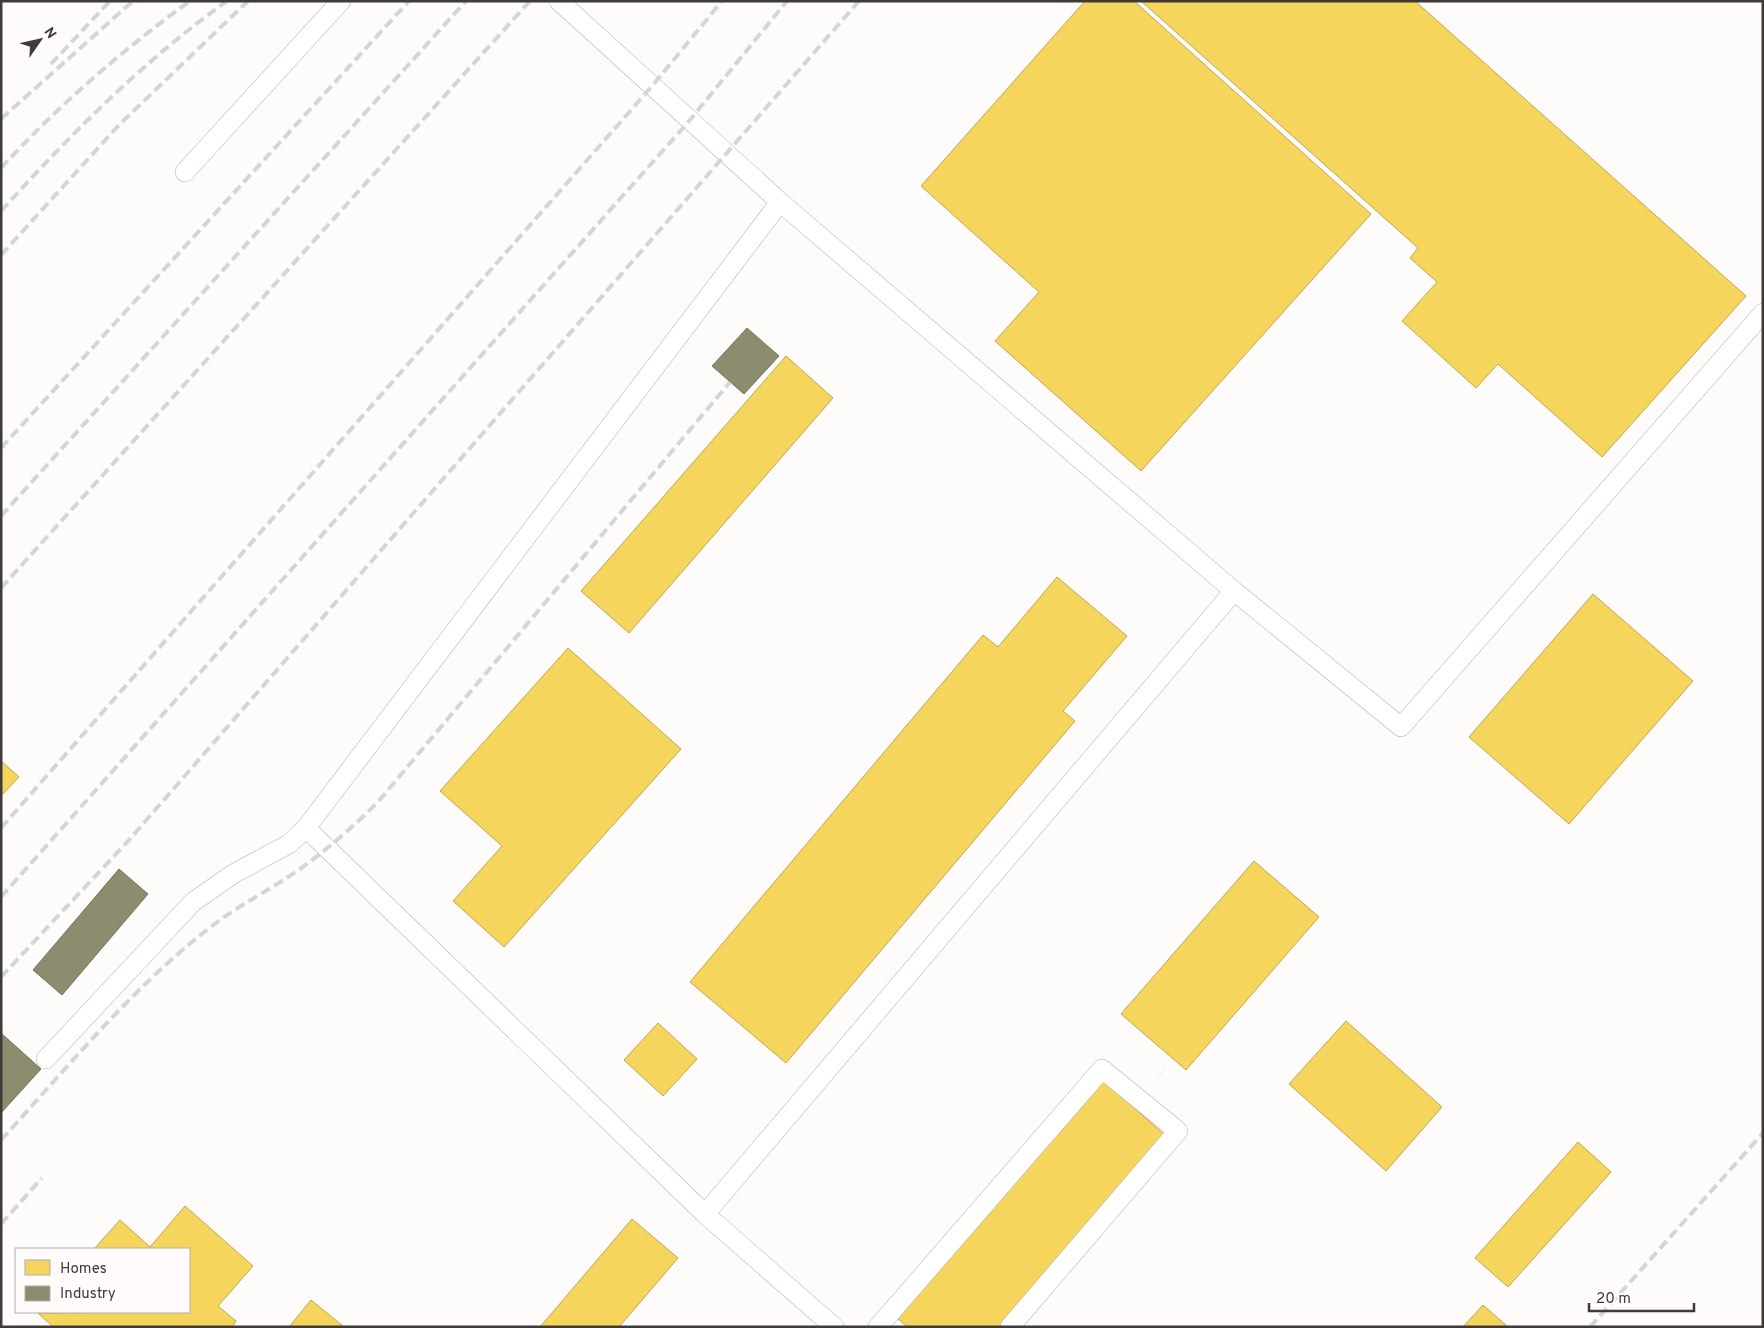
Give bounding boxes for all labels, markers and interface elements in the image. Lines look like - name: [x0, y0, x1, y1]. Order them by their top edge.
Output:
- north arrow: [15, 15, 65, 65]
- text: N: [40, 25, 59, 42]
- legend: [15, 1248, 190, 1313]
- text: Homes: [60, 1260, 107, 1279]
- scale bar: [1589, 1280, 1694, 1312]
- text: Industry: [60, 1285, 116, 1304]
- text: 20 m: [1596, 1290, 1631, 1309]

